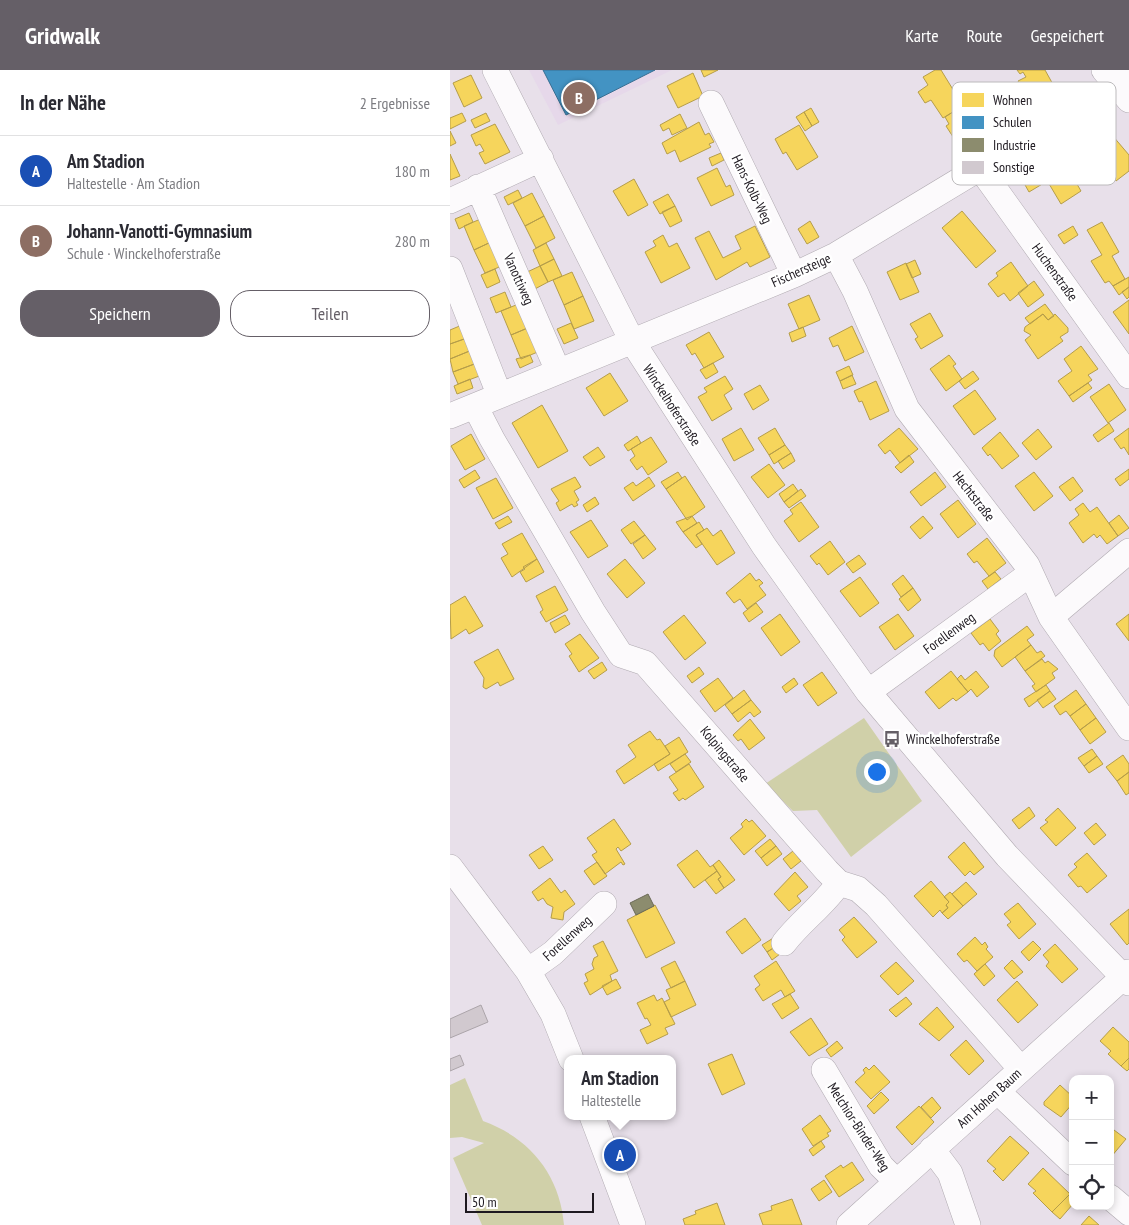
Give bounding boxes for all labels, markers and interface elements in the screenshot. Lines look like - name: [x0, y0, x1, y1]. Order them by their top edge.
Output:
- text: Gridwalk: [25, 20, 100, 51]
- text: Karte: [905, 24, 939, 47]
- text: Route: [967, 24, 1002, 47]
- text: Gespeichert: [1030, 24, 1104, 47]
- pin: B: [563, 79, 595, 117]
- legend: [952, 82, 1116, 185]
- text: In der Nähe: [20, 89, 106, 116]
- text: Wohnen: [993, 91, 1032, 109]
- text: 2 Ergebnisse: [360, 93, 430, 113]
- text: Schulen: [993, 113, 1031, 131]
- text: Industrie: [993, 136, 1036, 154]
- text: Am Stadion: [67, 149, 144, 173]
- street label: Hans-Kolb-Weg: [728, 152, 776, 226]
- text: Sonstige: [993, 158, 1035, 176]
- text: A: [32, 161, 40, 181]
- text: 180 m: [395, 161, 430, 181]
- text: Haltestelle · Am Stadion: [67, 173, 200, 193]
- text: Johann-Vanotti-Gymnasium: [67, 219, 252, 243]
- text: B: [32, 231, 40, 251]
- text: 280 m: [395, 231, 430, 251]
- street label: Huchenstraße: [1028, 239, 1082, 305]
- text: Schule · Winckelhoferstraße: [67, 243, 221, 263]
- street label: Fischersteige: [768, 249, 834, 291]
- street label: Vanottiweg: [499, 250, 538, 307]
- button: Speichern: [20, 290, 220, 337]
- button: Teilen: [230, 290, 430, 337]
- street label: Winckelhoferstraße: [639, 361, 705, 449]
- street label: Hechtstraße: [949, 467, 999, 525]
- street label: Forellenweg: [920, 608, 978, 658]
- street label: Kolpingstraße: [696, 722, 754, 786]
- bus stop icon: Winckelhoferstraße: [882, 729, 902, 749]
- place label: Winckelhoferstraße: [906, 730, 1000, 748]
- your location: [864, 759, 890, 785]
- street label: Forellenweg: [539, 911, 595, 965]
- popup: [564, 1055, 676, 1120]
- street label: Am Hohen Baum: [953, 1064, 1025, 1132]
- text: Am Stadion: [581, 1066, 659, 1090]
- map controls: [1069, 1075, 1114, 1210]
- button: +: [1069, 1075, 1114, 1120]
- street label: Melchior-Binder-Weg: [824, 1079, 894, 1175]
- text: Haltestelle: [581, 1090, 641, 1110]
- button: −: [1069, 1120, 1114, 1165]
- pin: A: [604, 1136, 636, 1174]
- button: locate: [1069, 1165, 1114, 1210]
- scale bar: [465, 1190, 594, 1213]
- text: 50 m: [472, 1193, 497, 1211]

